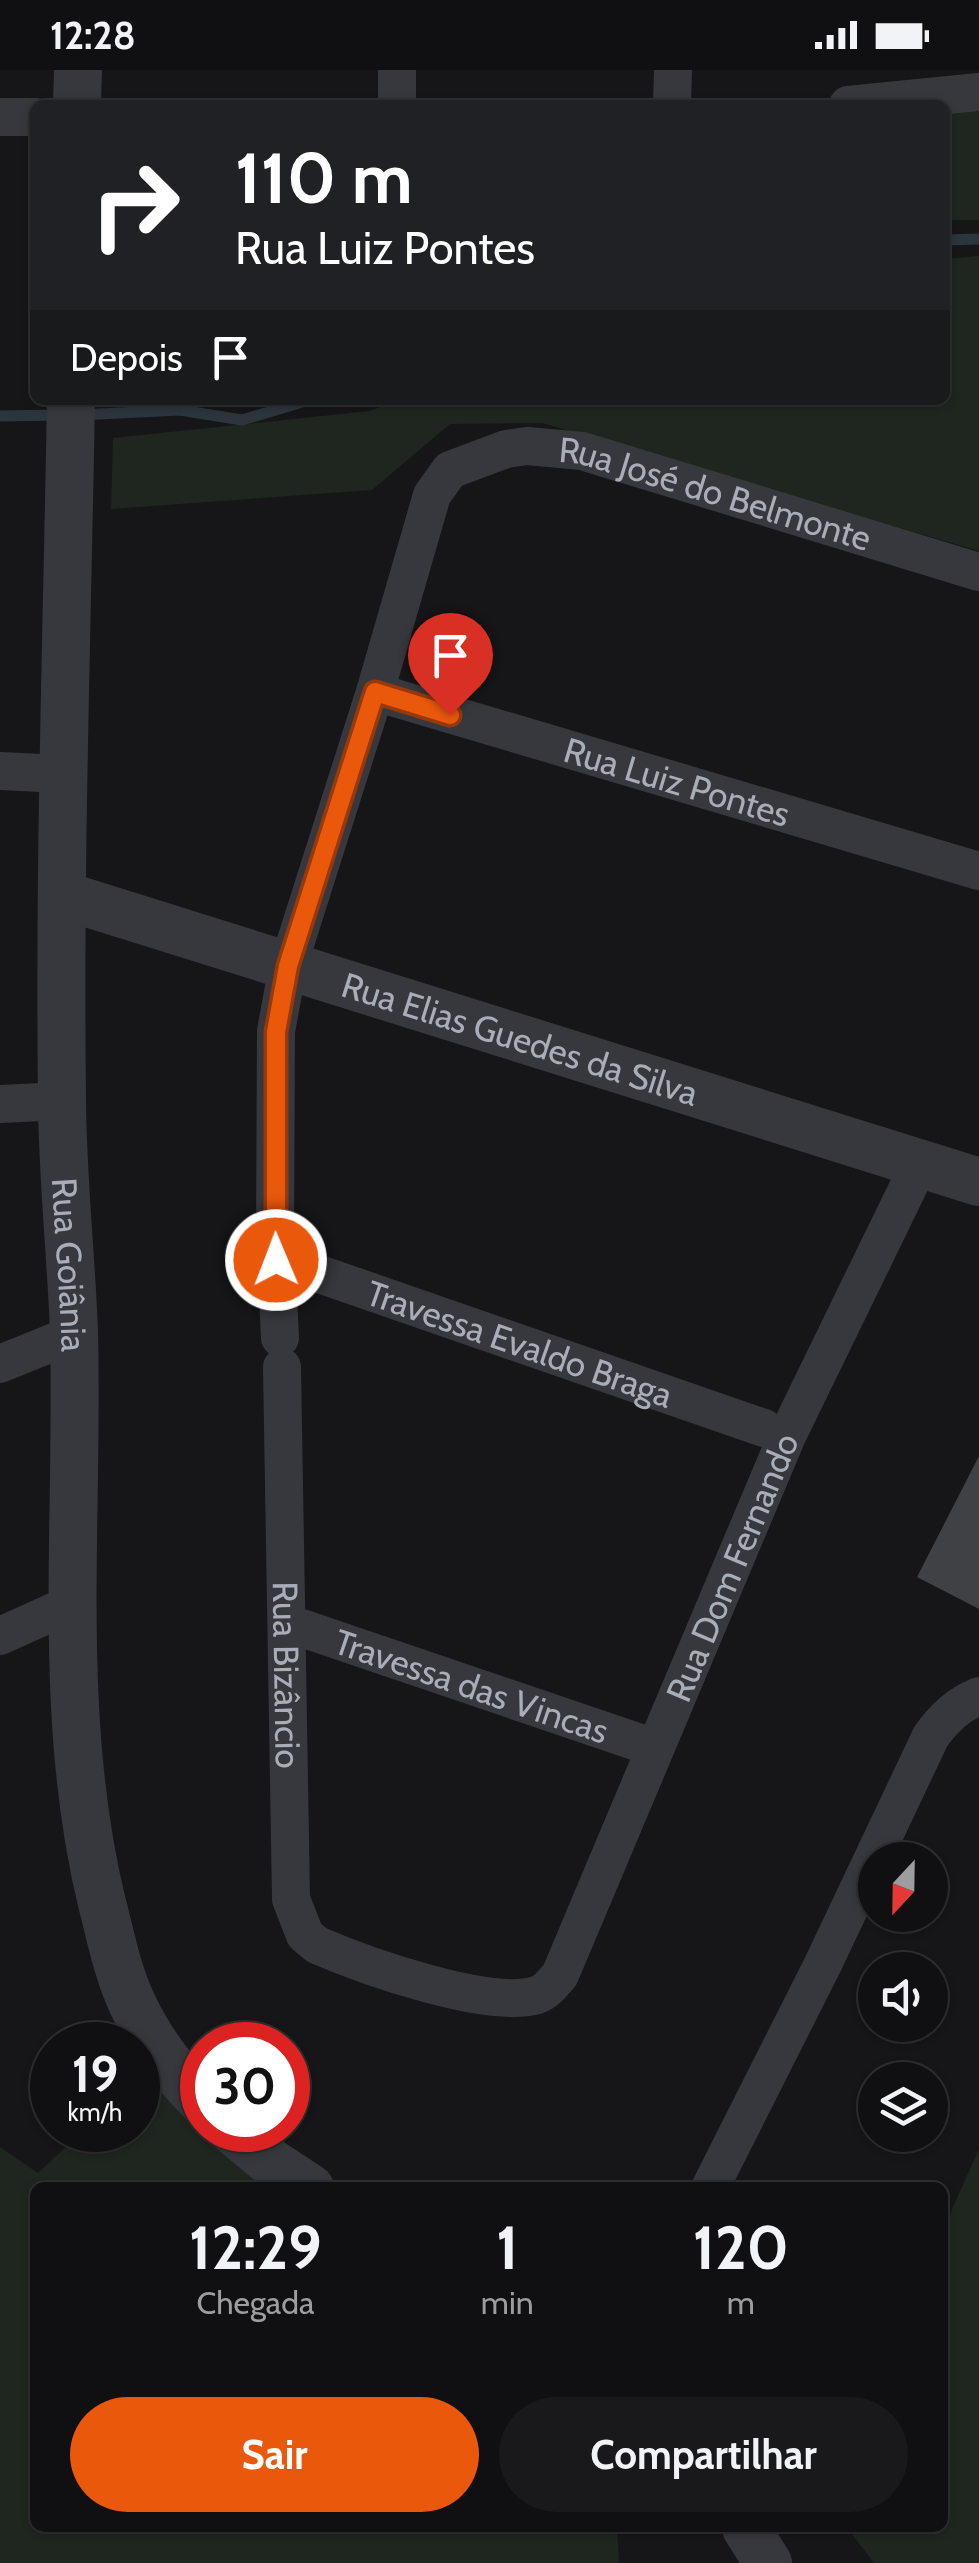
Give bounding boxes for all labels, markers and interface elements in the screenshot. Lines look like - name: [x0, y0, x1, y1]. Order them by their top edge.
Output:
- text: 12:28: [50, 12, 136, 59]
- text: 110 m: [235, 135, 413, 221]
- icon: right: [70, 140, 200, 270]
- text: Rua Luiz Pontes: [235, 221, 535, 275]
- icon: arrive: [203, 330, 258, 385]
- text: Depois: [70, 334, 183, 381]
- street label: Rua José do Belmonte: [557, 428, 876, 559]
- pin: [408, 613, 493, 716]
- icon: arrive: [423, 628, 478, 683]
- street label: Rua Luiz Pontes: [559, 728, 795, 835]
- street label: Rua Elias Guedes da Silva: [337, 962, 704, 1114]
- street label: Rua Goiânia: [43, 1176, 96, 1352]
- position arrow: [224, 1208, 328, 1312]
- street label: Travessa Evaldo Braga: [361, 1271, 679, 1416]
- street label: Rua Dom Fernando: [656, 1426, 807, 1708]
- street label: Rua Bizâncio: [264, 1581, 310, 1769]
- street label: Travessa das Vincas: [329, 1619, 614, 1752]
- north arrow: [858, 1842, 948, 1932]
- map controls: [858, 1842, 948, 2152]
- button: sound: [858, 1952, 948, 2042]
- speed limit sign: 30: [180, 2022, 310, 2152]
- text: 19: [72, 2044, 118, 2105]
- button: layers: [858, 2062, 948, 2152]
- text: km/h: [68, 2097, 122, 2127]
- text: 12:29: [189, 2211, 322, 2284]
- text: 1: [496, 2211, 518, 2284]
- text: 120: [693, 2211, 789, 2284]
- text: Chegada: [196, 2283, 314, 2322]
- text: min: [481, 2283, 534, 2322]
- text: m: [727, 2283, 755, 2322]
- button: Sair: [70, 2397, 479, 2512]
- button: Compartilhar: [499, 2397, 908, 2512]

